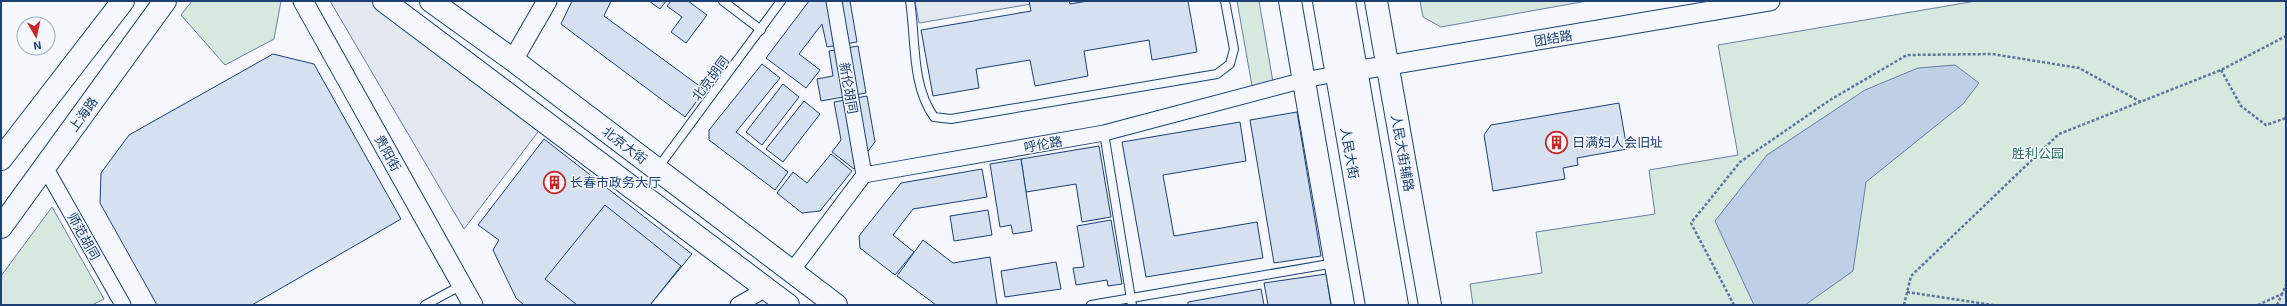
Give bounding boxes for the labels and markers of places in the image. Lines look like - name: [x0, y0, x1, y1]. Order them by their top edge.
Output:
- building icon: 日满妇人会旧址: [1543, 129, 1569, 155]
- place label: 日满妇人会旧址: [1572, 134, 1663, 150]
- building icon: 长春市政务大厅: [542, 169, 568, 195]
- place label: 长春市政务大厅: [570, 174, 661, 190]

